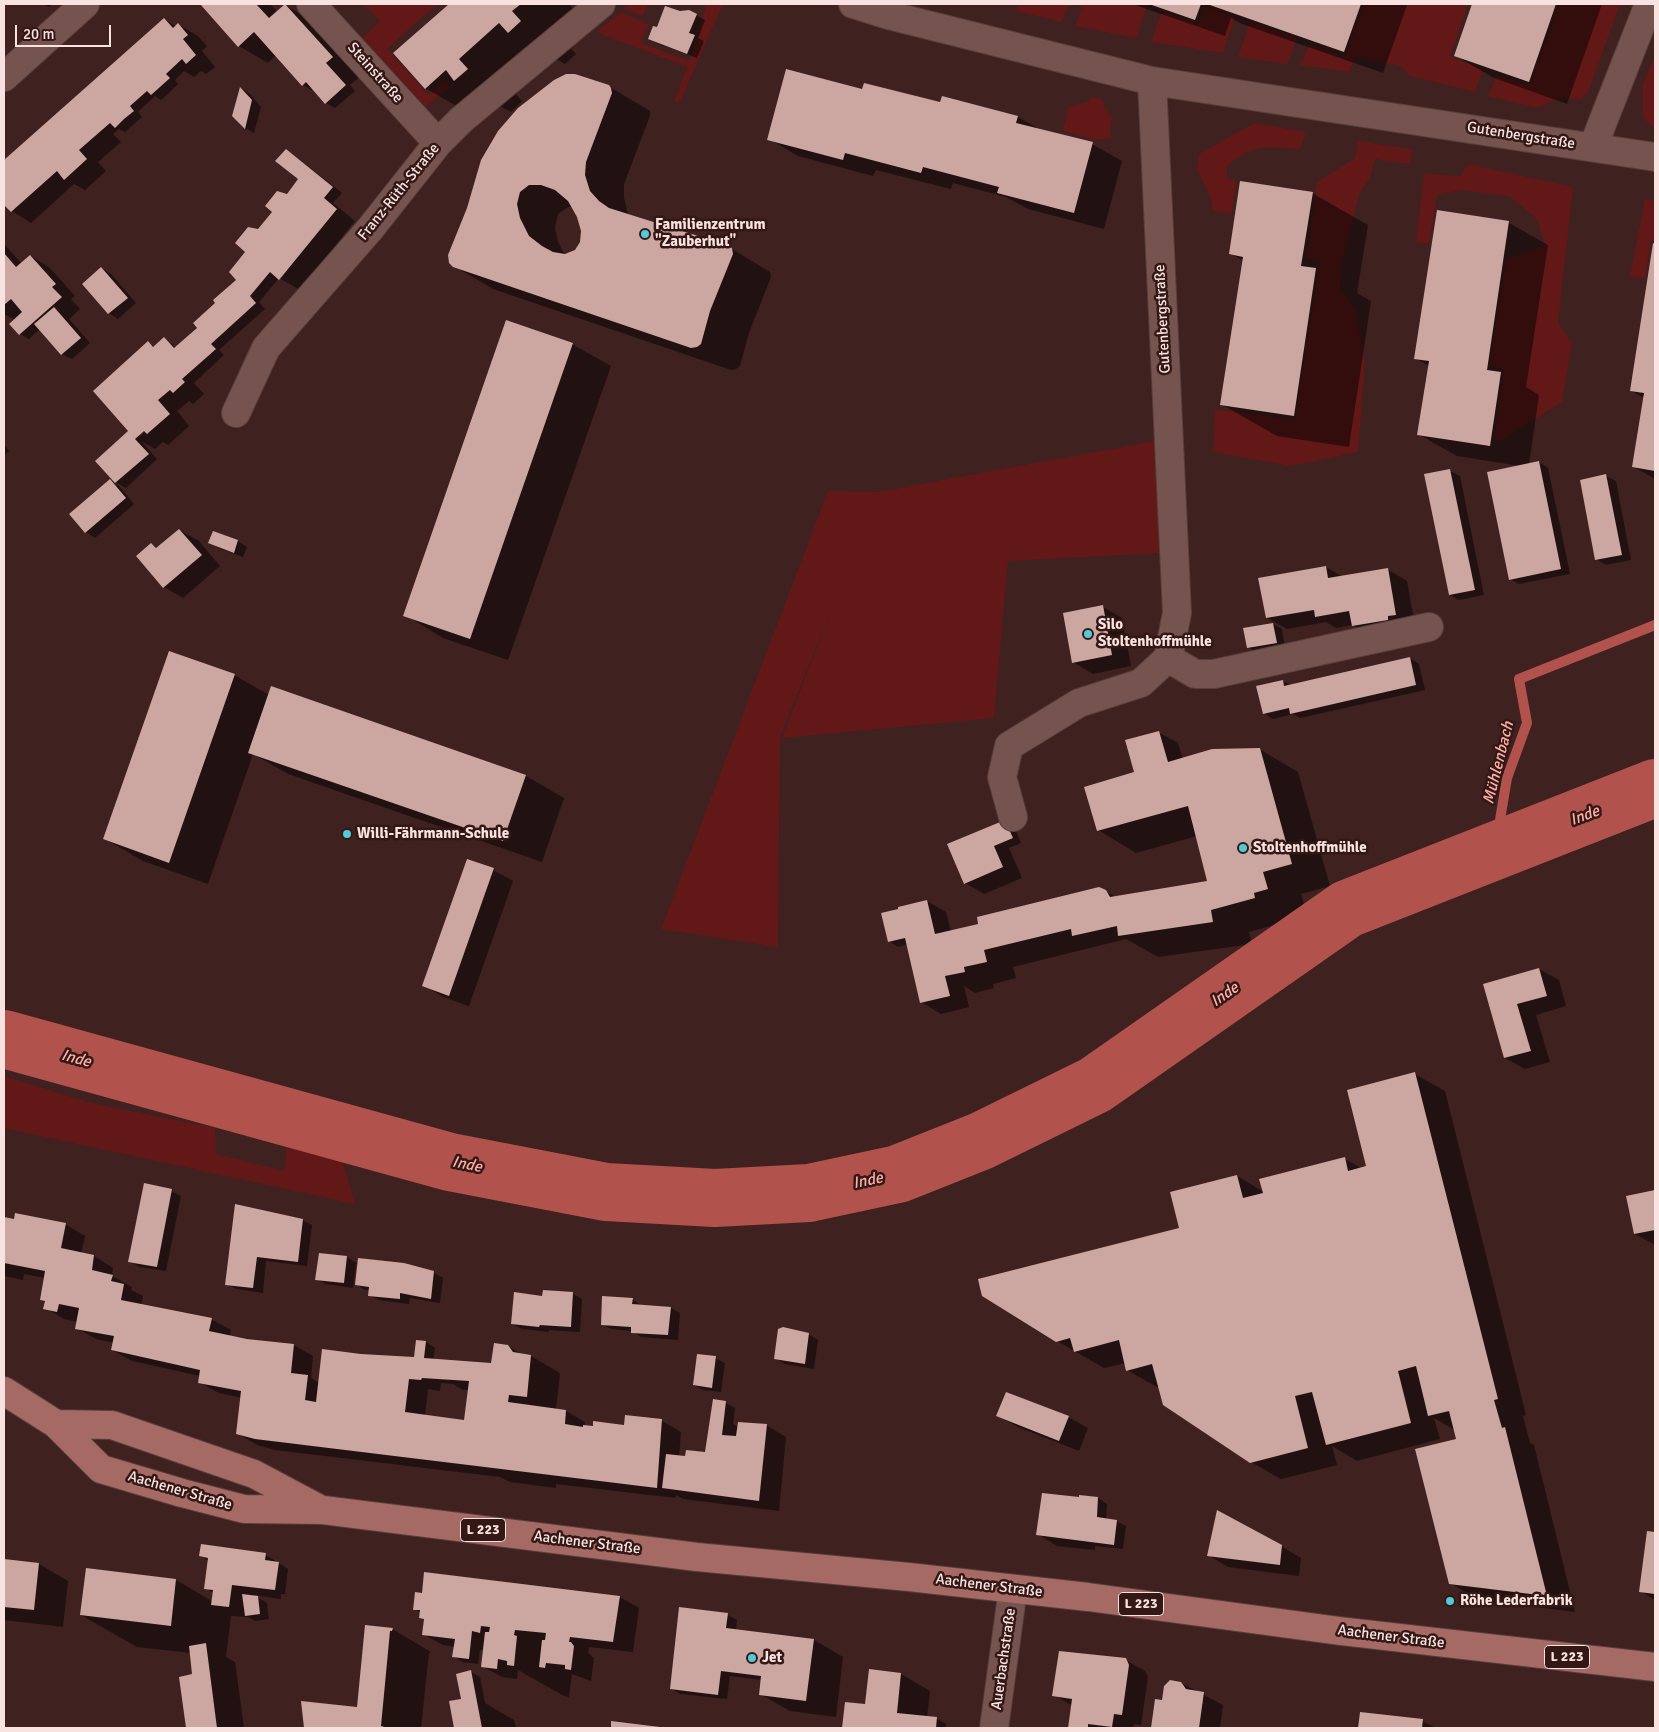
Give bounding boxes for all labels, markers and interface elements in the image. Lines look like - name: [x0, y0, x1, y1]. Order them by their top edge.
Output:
- scale bar: [18, 15, 114, 47]
- text: 20 m: [23, 25, 54, 43]
- street label: Steinstraße: [343, 39, 407, 107]
- street label: Gutenbergstraße: [1466, 119, 1576, 153]
- street label: Franz-Rüth-Straße: [354, 140, 444, 244]
- place label: Familienzentrum "Zauberhut": [655, 216, 766, 251]
- marker: Familienzentrum "Zauberhut": [639, 228, 651, 240]
- street label: Gutenbergstraße: [1151, 264, 1175, 374]
- place label: Silo Stoltenhoffmühle: [1098, 616, 1212, 651]
- marker: Silo Stoltenhoffmühle: [1082, 628, 1094, 640]
- water label: Mühlenbach: [1479, 720, 1519, 806]
- water label: Inde: [1568, 802, 1602, 830]
- place label: Willi-Fährmann-Schule: [357, 825, 509, 843]
- marker: Willi-Fährmann-Schule: [341, 828, 353, 840]
- place label: Stoltenhoffmühle: [1253, 839, 1367, 857]
- marker: Stoltenhoffmühle: [1237, 842, 1249, 854]
- water label: Inde: [1207, 979, 1243, 1011]
- water label: Inde: [59, 1046, 93, 1072]
- water label: Inde: [450, 1153, 484, 1177]
- water label: Inde: [851, 1169, 885, 1193]
- street label: Aachener Straße: [126, 1468, 234, 1514]
- road number: L 223: [460, 1518, 506, 1542]
- street label: Aachener Straße: [533, 1528, 641, 1558]
- street label: Aachener Straße: [935, 1571, 1043, 1601]
- road number: L 223: [1118, 1592, 1164, 1616]
- place label: Röhe Lederfabrik: [1460, 1592, 1573, 1610]
- marker: Röhe Lederfabrik: [1444, 1595, 1456, 1607]
- street label: Auerbachstraße: [988, 1607, 1020, 1711]
- street label: Aachener Straße: [1337, 1622, 1445, 1652]
- road number: L 223: [1544, 1645, 1590, 1668]
- place label: Jet: [762, 1649, 782, 1667]
- marker: Jet: [746, 1652, 758, 1664]

